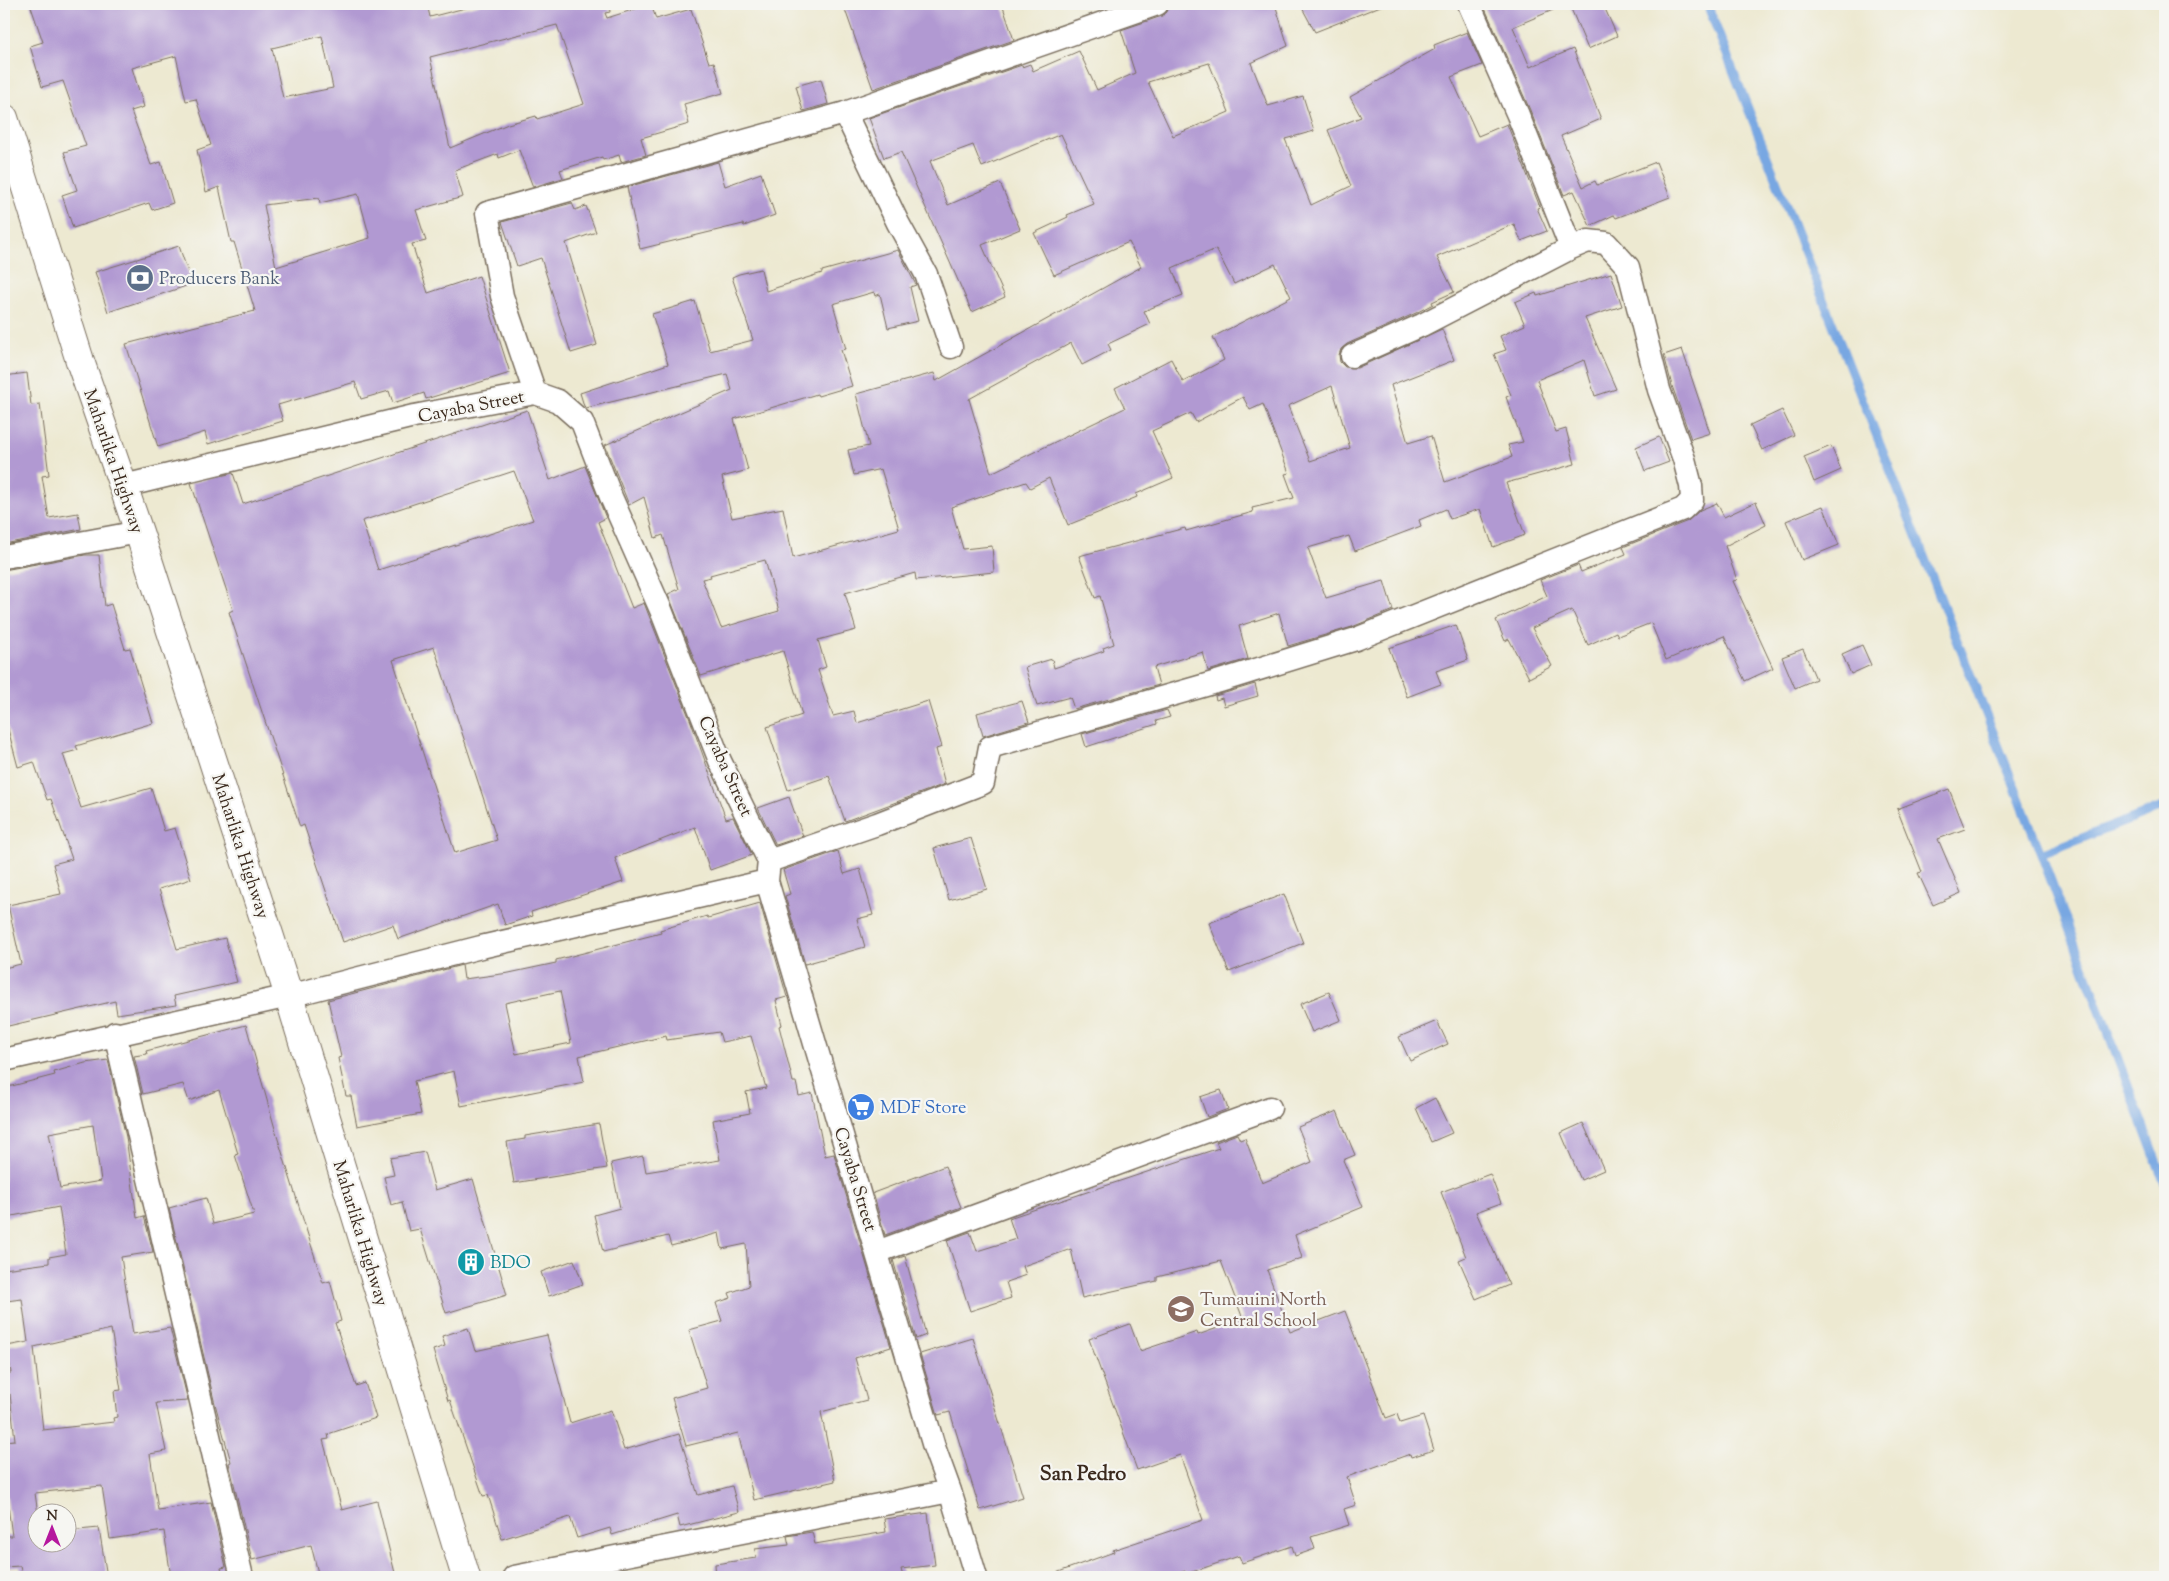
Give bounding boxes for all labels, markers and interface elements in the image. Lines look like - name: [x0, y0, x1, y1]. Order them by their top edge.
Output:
- bank icon: Producers Bank: [125, 263, 155, 293]
- place label: Producers Bank: [159, 267, 280, 293]
- street label: Cayaba Street: [416, 385, 527, 431]
- street label: Maharlika Highway: [75, 386, 149, 537]
- street label: Cayaba Street: [690, 712, 758, 821]
- street label: Maharlika Highway: [203, 771, 275, 923]
- supermarket icon: MDF Store: [846, 1092, 876, 1122]
- place label: MDF Store: [880, 1096, 966, 1122]
- street label: Cayaba Street: [826, 1124, 882, 1235]
- street label: Maharlika Highway: [325, 1158, 394, 1310]
- building icon: BDO: [456, 1247, 486, 1277]
- place label: BDO: [490, 1251, 531, 1277]
- place label: Tumauini North Central School: [1200, 1288, 1327, 1335]
- school or university icon: Tumauini North Central School: [1166, 1294, 1196, 1324]
- district label: San Pedro: [1040, 1461, 1126, 1490]
- north arrow: [28, 1504, 78, 1554]
- text: N: [46, 1507, 58, 1527]

